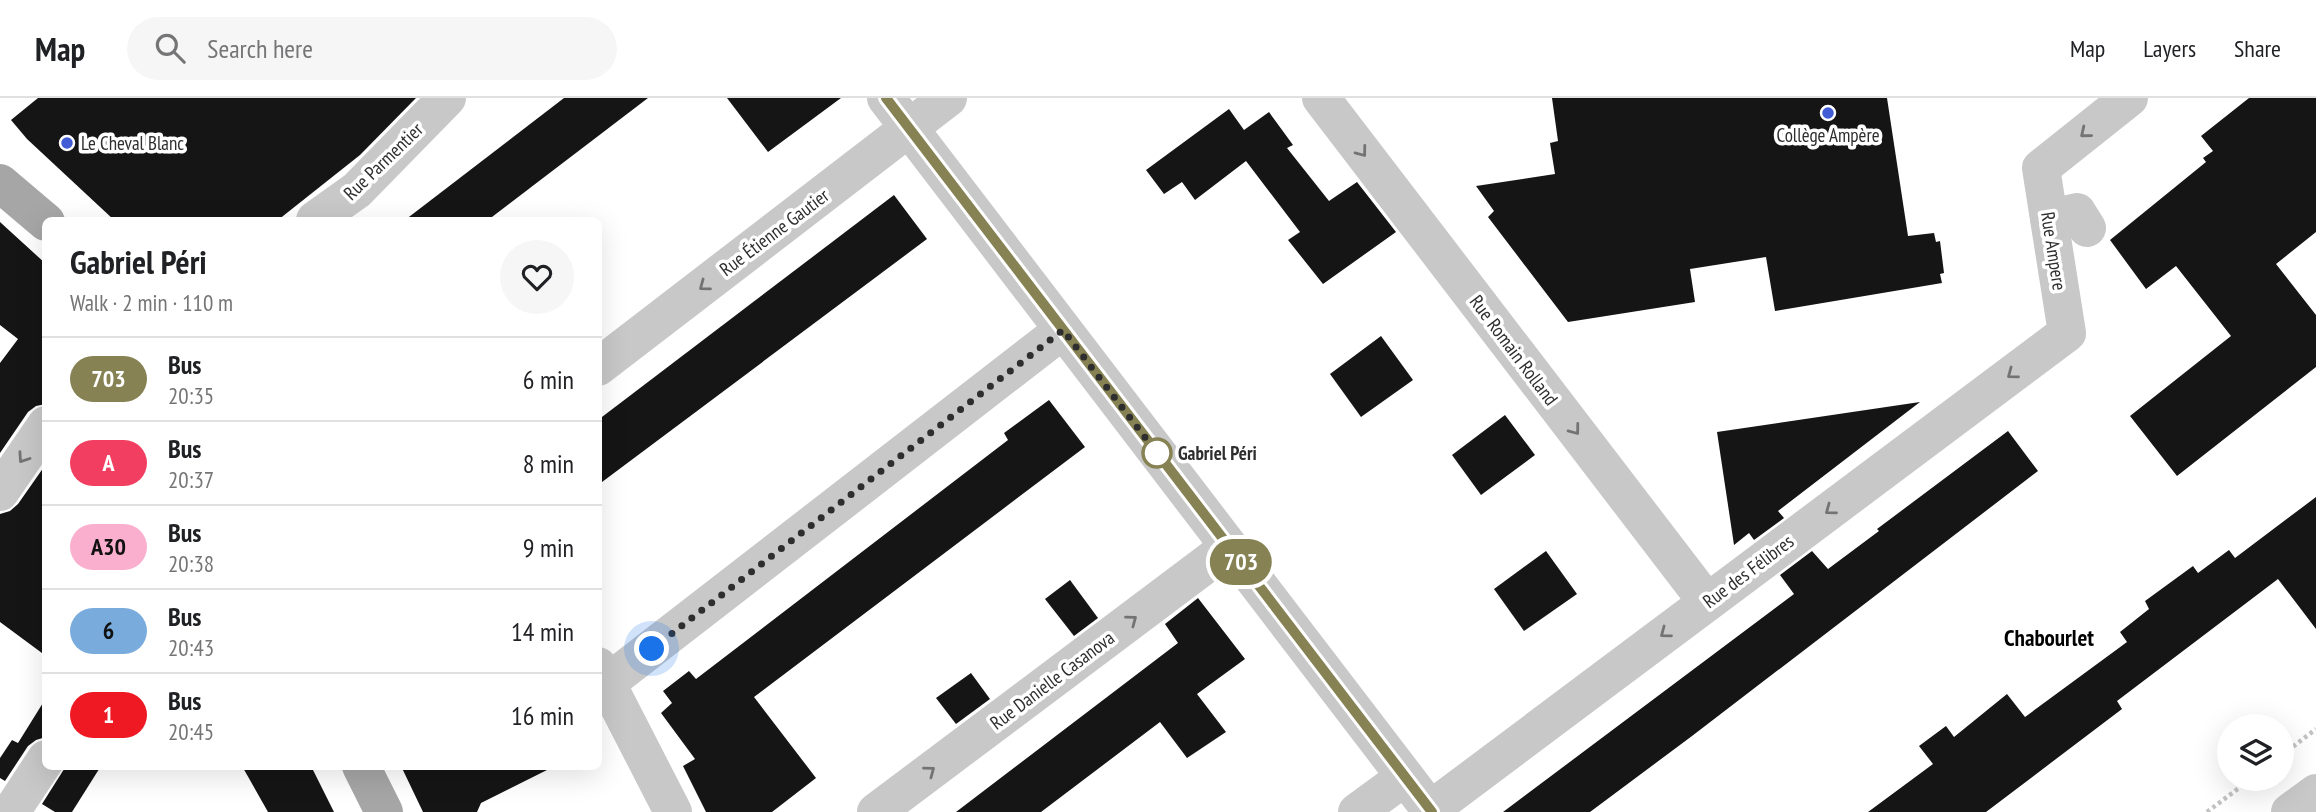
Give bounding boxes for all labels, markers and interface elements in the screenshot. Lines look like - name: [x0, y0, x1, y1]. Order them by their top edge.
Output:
- search box: [127, 17, 617, 80]
- text: Map: [35, 27, 85, 70]
- icon: search: [151, 29, 189, 67]
- text: Search here: [207, 32, 313, 65]
- text: Map: [2070, 33, 2105, 64]
- text: Layers: [2143, 33, 2196, 64]
- text: Share: [2234, 33, 2281, 64]
- marker: Collège Ampère: [1820, 105, 1836, 121]
- street label: Rue Parmentier: [338, 117, 428, 205]
- place label: Collège Ampère: [1776, 123, 1880, 147]
- one-way arrow: [2080, 125, 2093, 137]
- place label: Le Cheval Blanc: [81, 131, 184, 155]
- marker: Le Cheval Blanc: [59, 135, 75, 151]
- one-way arrow: [1354, 144, 1367, 157]
- street label: Rue Étienne Gautier: [715, 183, 834, 281]
- street label: Rue Ampere: [2036, 210, 2072, 292]
- text: Gabriel Péri: [70, 240, 207, 283]
- button: heart: [500, 240, 574, 314]
- one-way arrow: [699, 278, 711, 290]
- text: Walk · 2 min · 110 m: [70, 288, 233, 317]
- street label: Rue Romain Rolland: [1465, 290, 1563, 410]
- text: Bus: [168, 348, 201, 381]
- text: 703: [91, 363, 126, 394]
- text: 6 min: [523, 363, 574, 396]
- one-way arrow: [2007, 366, 2020, 378]
- text: 20:35: [168, 381, 214, 410]
- one-way arrow: [1567, 422, 1579, 435]
- text: Bus: [168, 432, 201, 465]
- marker: Gabriel Péri: [1142, 438, 1172, 468]
- place label: Gabriel Péri: [1178, 441, 1257, 465]
- text: A: [102, 447, 115, 478]
- text: 8 min: [523, 447, 574, 480]
- one-way arrow: [19, 450, 31, 463]
- text: 20:37: [168, 465, 214, 494]
- one-way arrow: [1825, 502, 1838, 515]
- text: Bus: [168, 516, 201, 549]
- street label: Rue des Félibres: [1698, 529, 1798, 613]
- text: A30: [91, 531, 126, 562]
- text: 9 min: [523, 531, 574, 564]
- line badge: 703: [1201, 539, 1281, 585]
- text: 703: [1224, 546, 1258, 577]
- text: 20:38: [168, 549, 214, 578]
- text: Bus: [168, 600, 201, 633]
- text: 6: [103, 615, 114, 646]
- text: 14 min: [511, 615, 574, 648]
- one-way arrow: [1124, 616, 1137, 628]
- district label: Chabourlet: [2004, 623, 2094, 652]
- one-way arrow: [1661, 625, 1673, 638]
- street label: Rue Danielle Casanova: [985, 626, 1119, 734]
- your location: [634, 631, 669, 666]
- text: 20:43: [168, 633, 214, 662]
- text: Bus: [168, 684, 201, 717]
- text: 1: [103, 699, 114, 730]
- text: 16 min: [511, 699, 574, 732]
- map controls: [2217, 714, 2294, 791]
- button: layers: [2217, 714, 2294, 791]
- text: 20:45: [168, 717, 214, 746]
- one-way arrow: [922, 767, 935, 779]

